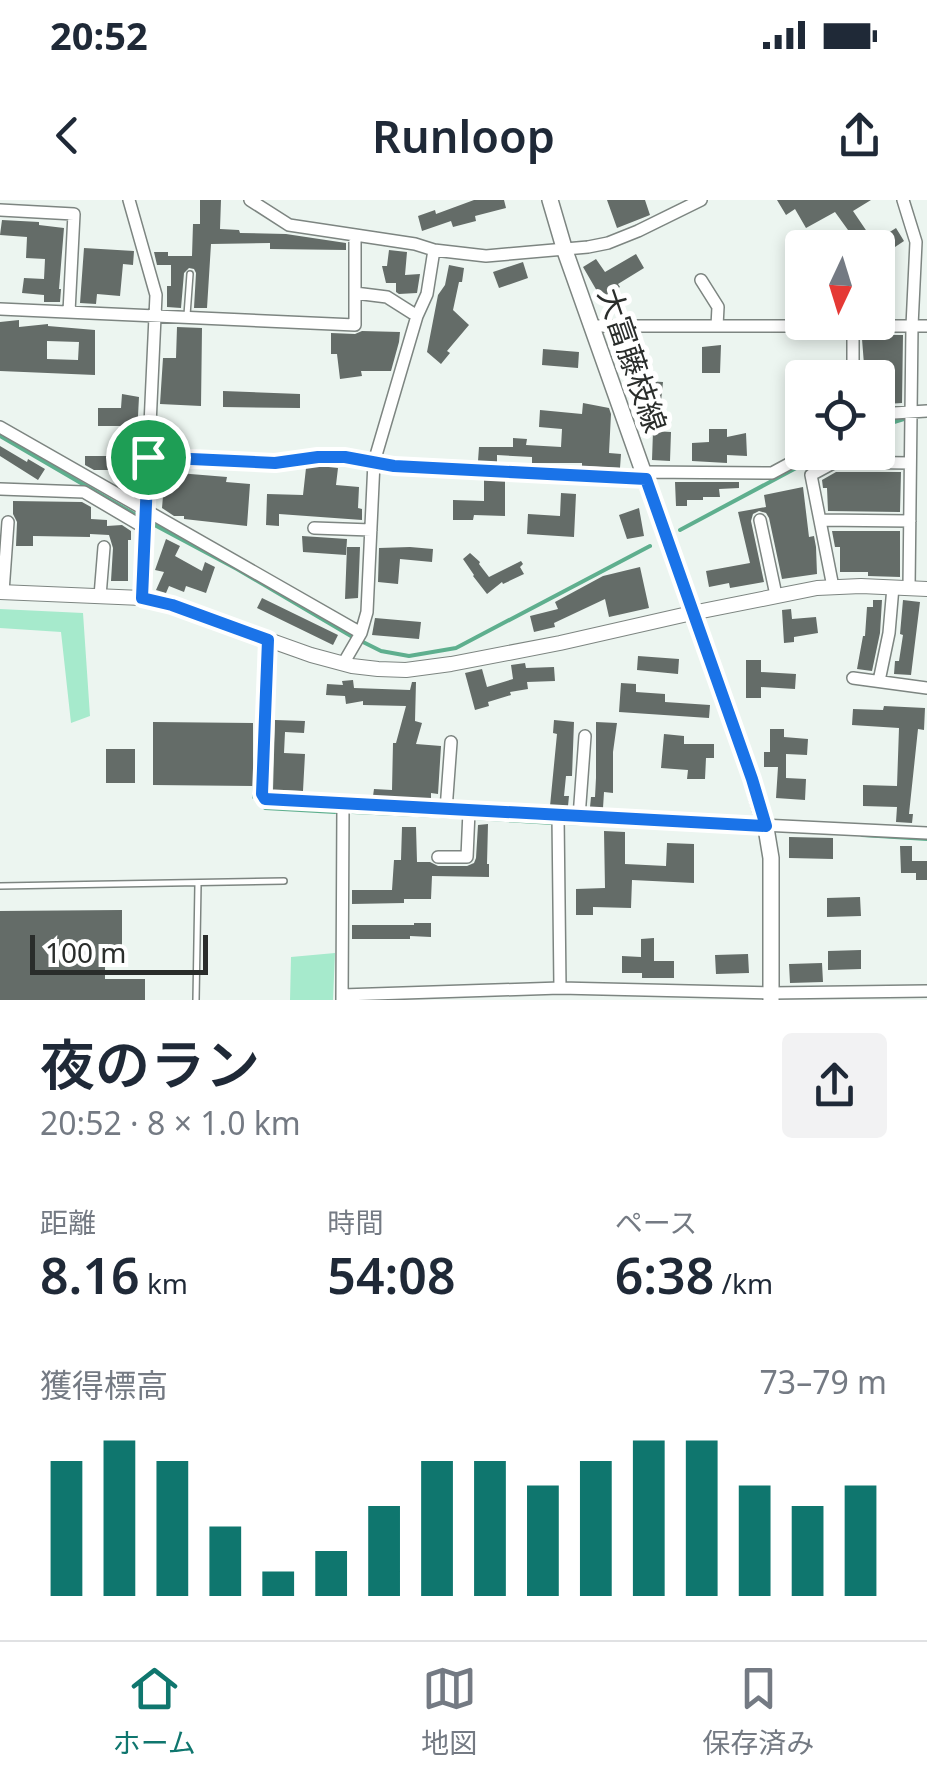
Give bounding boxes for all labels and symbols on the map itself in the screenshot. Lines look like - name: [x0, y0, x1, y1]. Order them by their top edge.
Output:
- north arrow: [785, 230, 895, 340]
- street label: 大富藤枝線: [589, 282, 677, 438]
- pin: [106, 415, 191, 500]
- scale bar: [30, 930, 208, 974]

